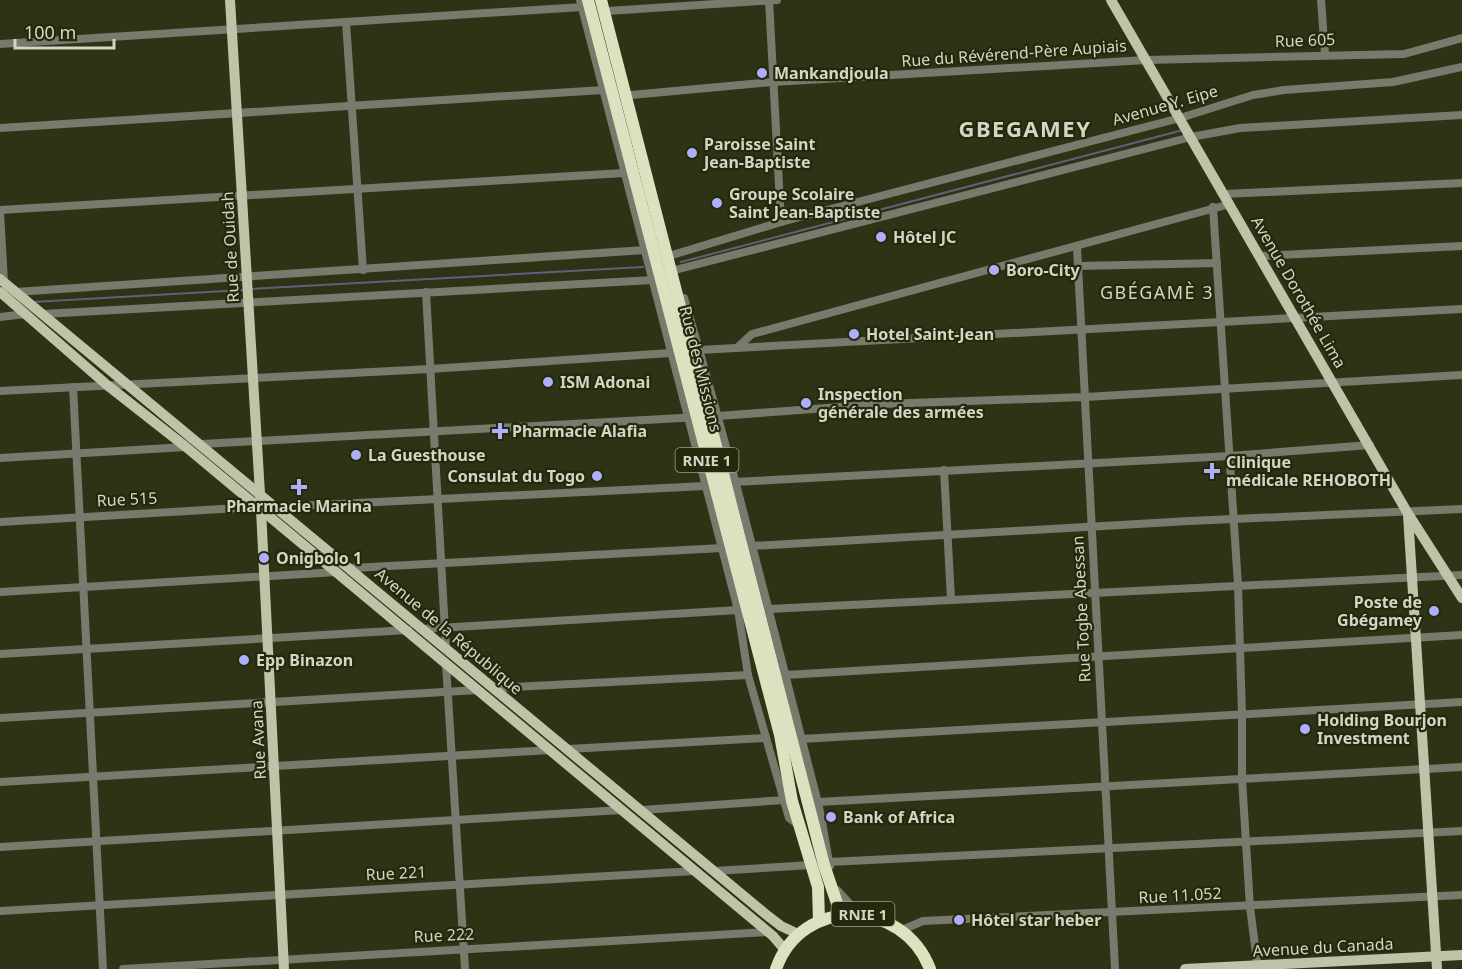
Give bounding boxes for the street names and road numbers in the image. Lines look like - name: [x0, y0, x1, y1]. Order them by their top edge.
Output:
- street label: Rue 605: [1274, 28, 1336, 52]
- street label: Rue du Révérend-Père Aupiais: [901, 34, 1127, 72]
- street label: Avenue Y. Eipe: [1110, 79, 1220, 131]
- street label: Rue de Ouidah: [216, 191, 244, 303]
- street label: Avenue Dorothée Lima: [1246, 212, 1352, 372]
- street label: Rue des Missions: [675, 304, 727, 434]
- road number: RNIE 1: [676, 448, 738, 472]
- street label: Rue 515: [96, 486, 158, 512]
- street label: Rue Togbe Abessan: [1066, 535, 1096, 683]
- street label: Avenue de la République: [371, 563, 527, 699]
- street label: Rue Avana: [245, 700, 271, 780]
- street label: Rue 221: [365, 860, 427, 886]
- street label: Rue 11.052: [1138, 882, 1222, 908]
- road number: RNIE 1: [832, 902, 894, 926]
- street label: Rue 222: [413, 922, 475, 948]
- street label: Avenue du Canada: [1252, 932, 1394, 962]

